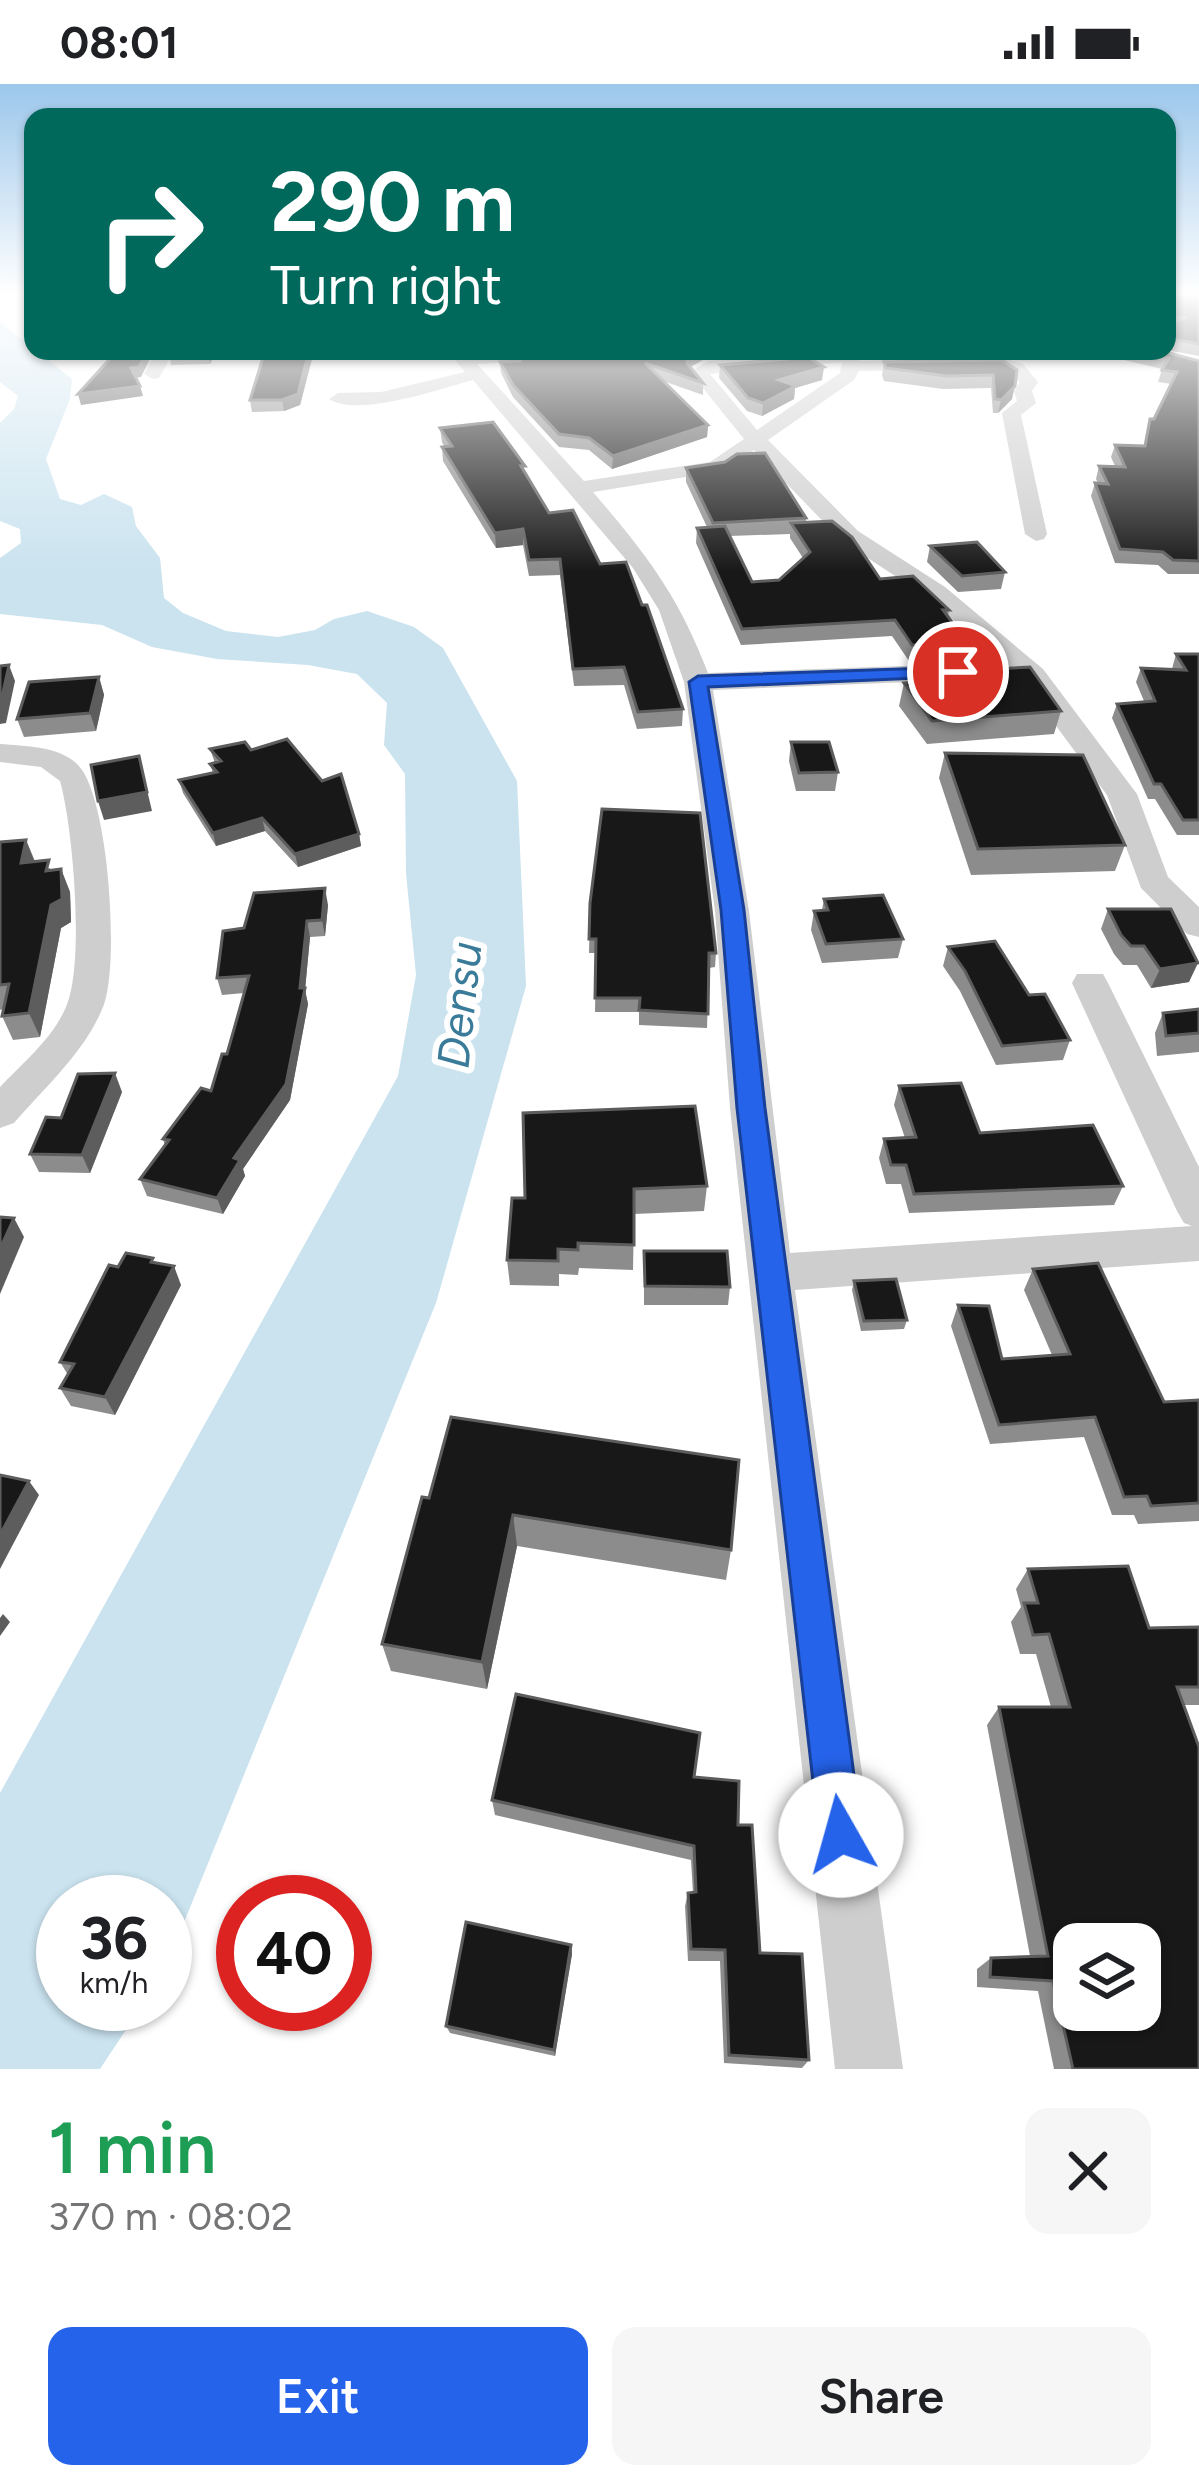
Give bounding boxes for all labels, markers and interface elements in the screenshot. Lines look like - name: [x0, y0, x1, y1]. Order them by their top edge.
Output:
- text: 08:01: [60, 15, 178, 69]
- text: 290 m: [270, 151, 515, 252]
- icon: right: [72, 156, 228, 312]
- text: Turn right: [270, 253, 502, 318]
- pin: [907, 621, 1009, 723]
- icon: arrive: [925, 639, 991, 705]
- water label: Densu: [426, 939, 492, 1071]
- position arrow: [778, 1772, 904, 1898]
- speed limit sign: 40: [216, 1875, 372, 2031]
- text: 36: [80, 1902, 148, 1974]
- map controls: [1053, 1923, 1161, 2031]
- button: layers: [1053, 1923, 1161, 2031]
- text: km/h: [80, 1964, 148, 2001]
- text: 1 min: [48, 2105, 216, 2191]
- button: close: [1025, 2108, 1151, 2234]
- text: 370 m · 08:02: [48, 2193, 293, 2240]
- button: Exit: [48, 2327, 588, 2465]
- button: Share: [612, 2327, 1151, 2465]

